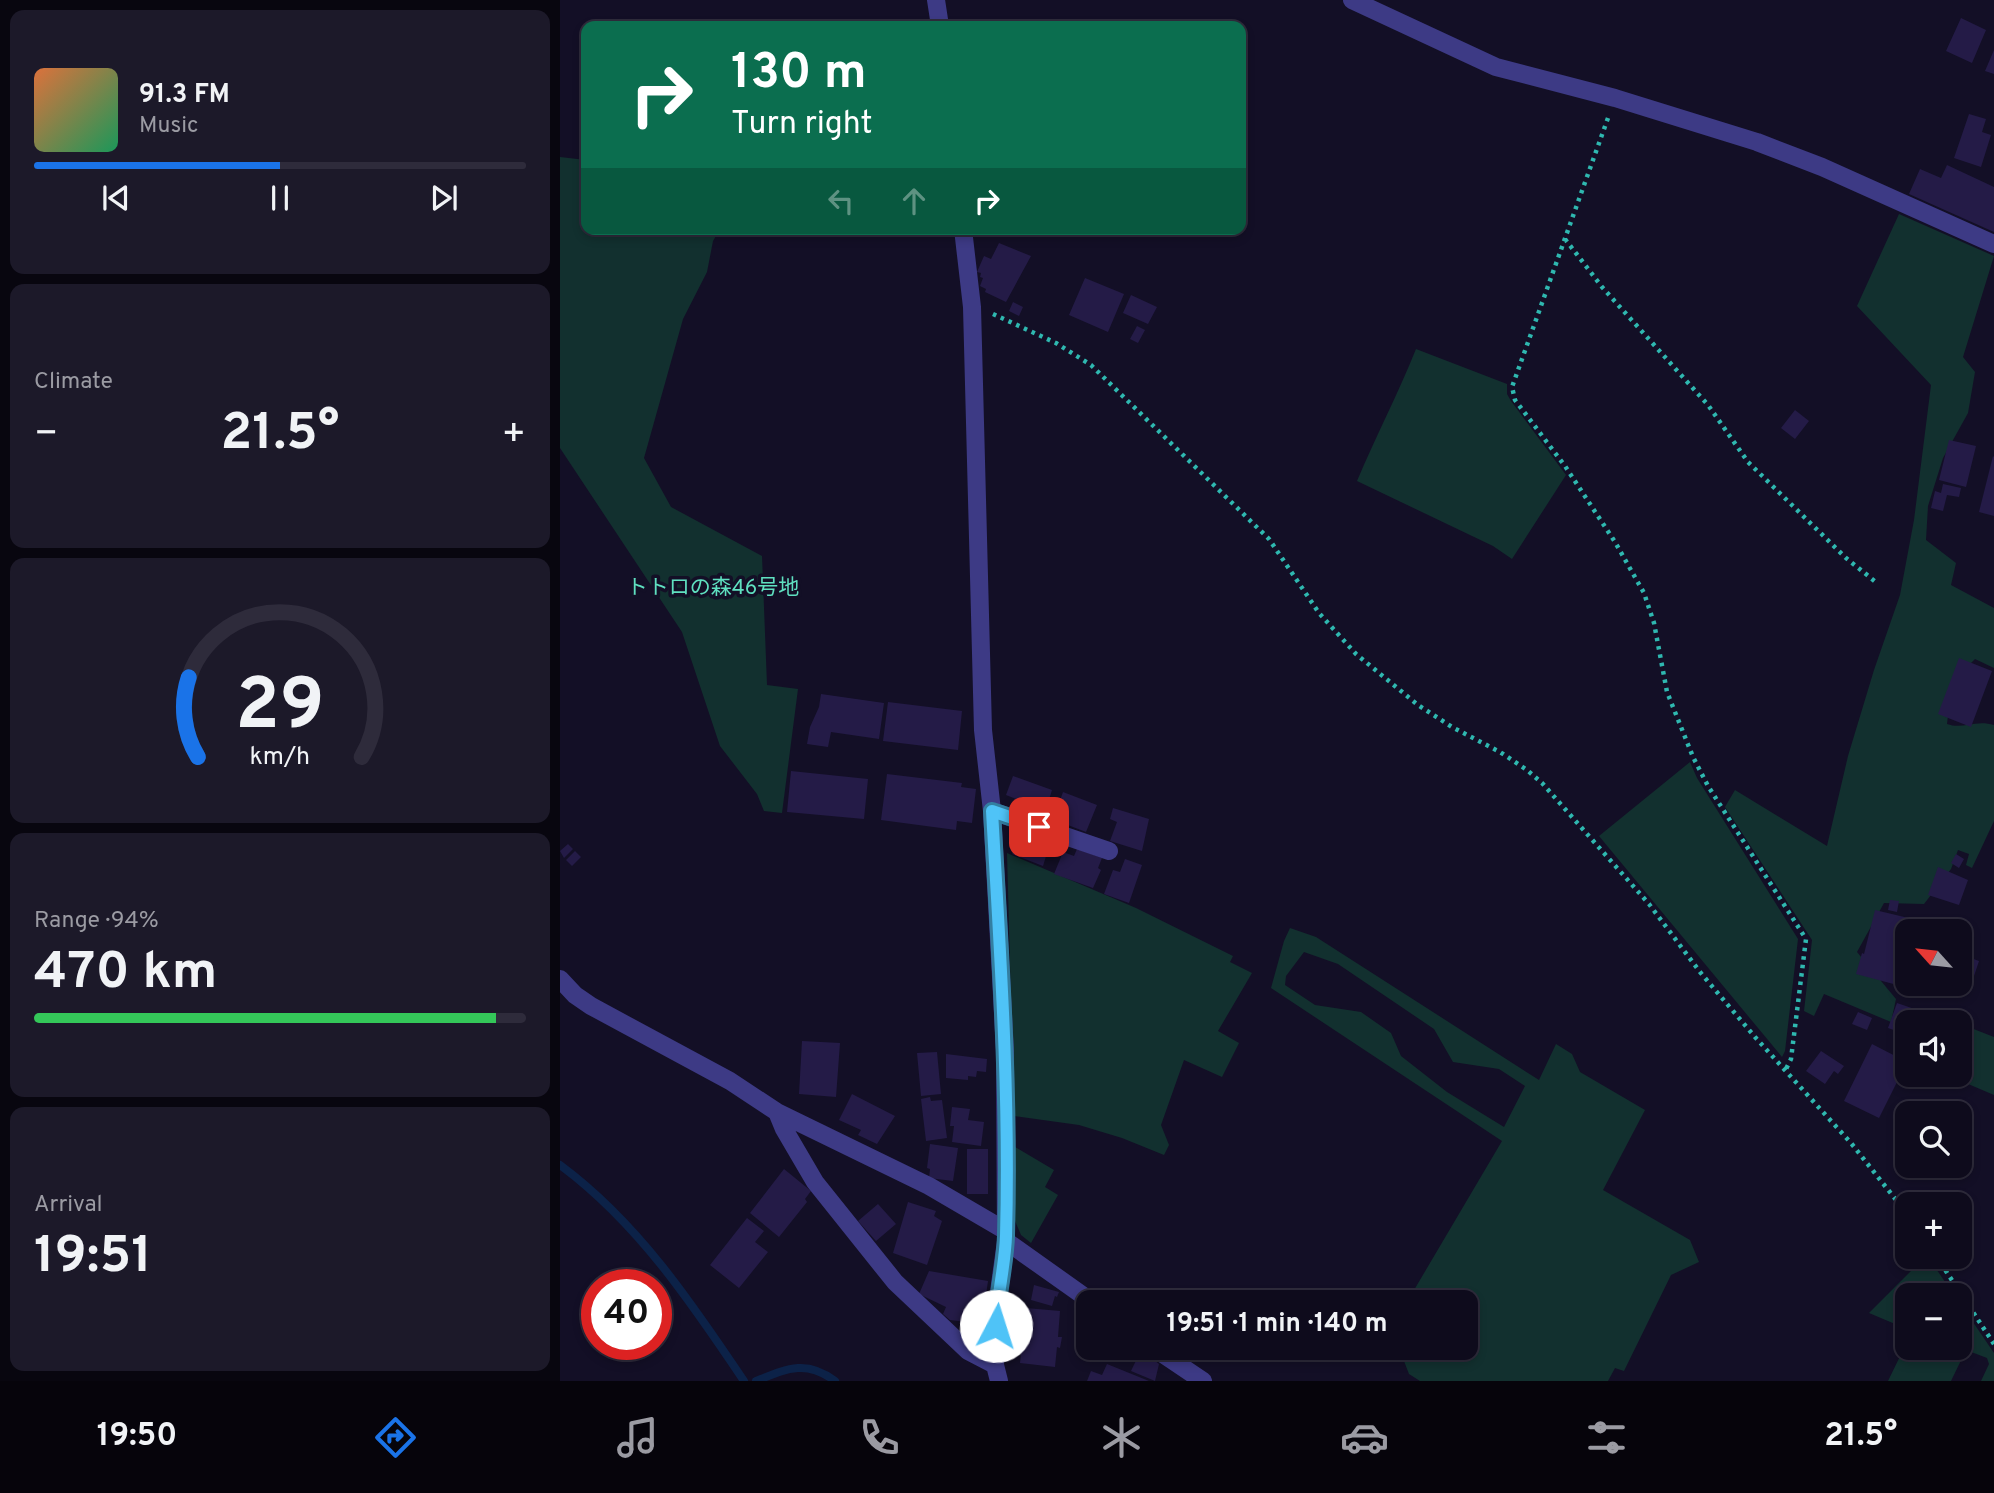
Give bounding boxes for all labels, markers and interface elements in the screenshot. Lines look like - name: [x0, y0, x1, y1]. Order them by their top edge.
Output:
- text: 130 m: [731, 44, 867, 106]
- icon: right: [616, 49, 707, 140]
- text: 91.3 FM: [139, 79, 230, 112]
- text: Turn right: [731, 105, 873, 145]
- text: Music: [139, 112, 199, 141]
- icon: previous: [97, 179, 135, 217]
- icon: pause: [261, 179, 299, 217]
- icon: next: [425, 179, 463, 217]
- icon: left: [822, 182, 860, 220]
- icon: ahead: [895, 182, 933, 220]
- icon: right: [968, 182, 1006, 220]
- text: Climate: [34, 368, 113, 397]
- text: 21.5°: [221, 402, 339, 468]
- text: −: [34, 411, 59, 460]
- text: +: [501, 411, 526, 460]
- park label: トトロの森46号地: [627, 575, 799, 602]
- text: 29: [235, 663, 325, 755]
- text: km/h: [250, 741, 310, 773]
- pin: [1009, 797, 1069, 857]
- icon: arrive: [1020, 808, 1058, 846]
- text: Range · 94%: [34, 907, 159, 936]
- north arrow: [1895, 919, 1972, 996]
- map controls: [1895, 919, 1972, 1360]
- text: 470 km: [34, 941, 217, 1007]
- button: sound: [1895, 1010, 1972, 1087]
- button: search: [1895, 1101, 1972, 1178]
- text: Arrival: [34, 1191, 103, 1220]
- button: +: [1895, 1192, 1972, 1269]
- text: 19:51: [34, 1225, 152, 1291]
- speed limit sign: 40: [581, 1269, 672, 1360]
- button: −: [1895, 1283, 1972, 1360]
- position arrow: [959, 1289, 1033, 1363]
- text: 19:51 · 1 min · 140 m: [1167, 1308, 1387, 1341]
- icon: directions: [371, 1413, 420, 1462]
- icon: music: [613, 1413, 662, 1462]
- icon: phone: [855, 1413, 904, 1462]
- icon: climate: [1097, 1413, 1146, 1462]
- icon: car: [1340, 1413, 1389, 1462]
- icon: filters: [1582, 1413, 1631, 1462]
- text: 19:50: [97, 1417, 177, 1457]
- text: 21.5°: [1824, 1417, 1897, 1457]

